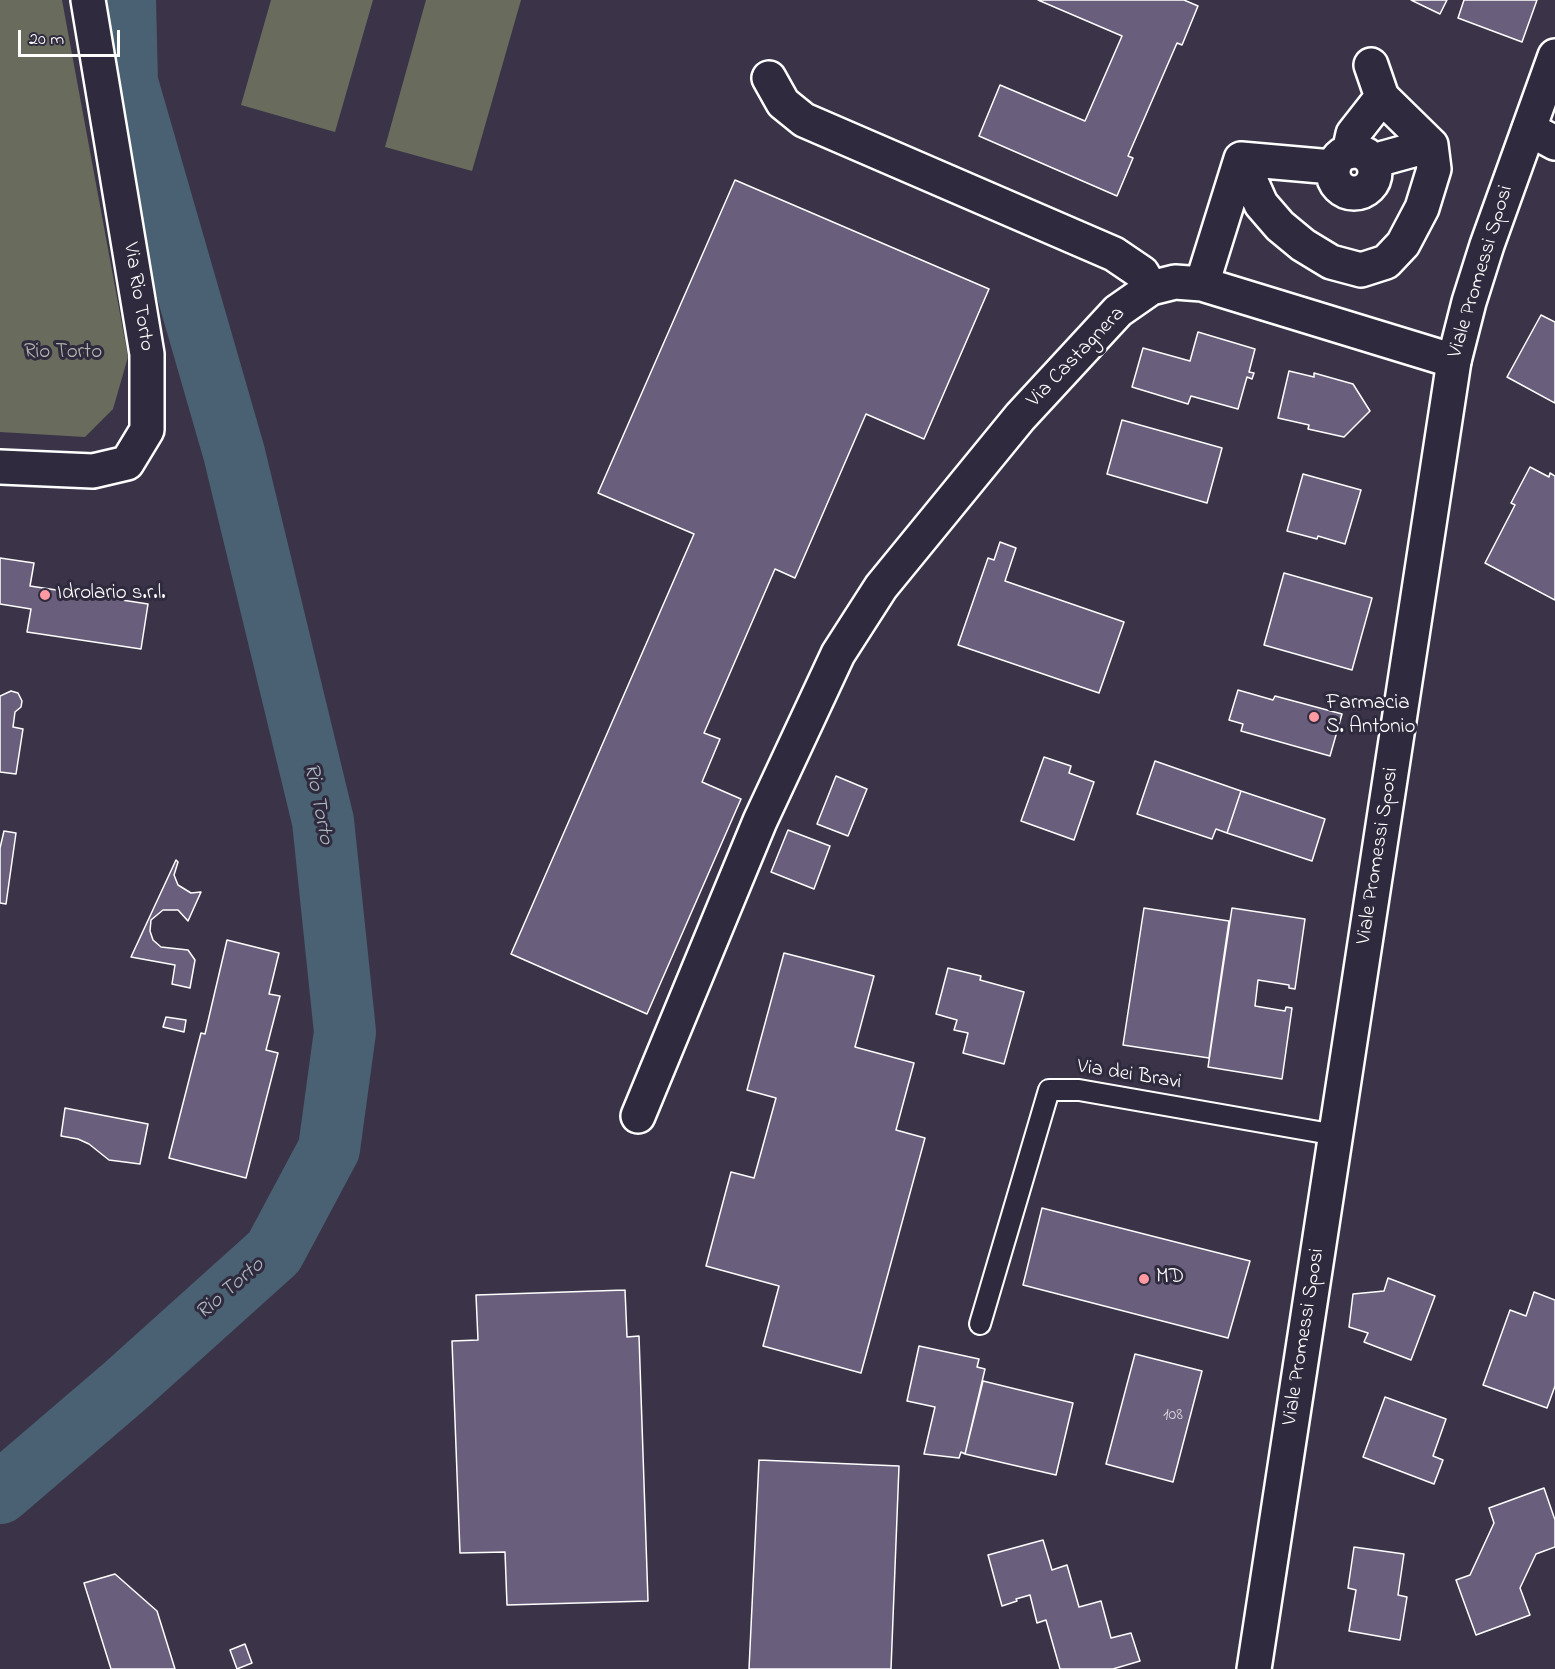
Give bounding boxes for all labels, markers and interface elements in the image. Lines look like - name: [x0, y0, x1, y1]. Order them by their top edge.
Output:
- scale bar: [21, 18, 123, 56]
- text: 20 m: [29, 27, 64, 53]
- street label: Viale Promessi Sposi: [1444, 183, 1520, 361]
- street label: Via Rio Torto: [116, 241, 158, 353]
- street label: Via Castagnera: [1023, 302, 1131, 414]
- park label: Rio Torto: [24, 341, 102, 367]
- place label: Idrolario s.r.l.: [57, 582, 165, 608]
- marker: Idrolario s.r.l.: [38, 588, 52, 602]
- place label: Farmacia S. Antonio: [1326, 692, 1415, 742]
- marker: Farmacia S. Antonio: [1307, 710, 1321, 724]
- water label: Rio Torto: [296, 761, 338, 847]
- street label: Viale Promessi Sposi: [1353, 766, 1405, 946]
- street label: Via dei Bravi: [1075, 1055, 1183, 1097]
- street label: Viale Promessi Sposi: [1279, 1247, 1331, 1427]
- water label: Rio Torto: [191, 1253, 271, 1327]
- place label: MD: [1156, 1266, 1184, 1292]
- marker: MD: [1137, 1272, 1151, 1286]
- house number: 108: [1163, 1405, 1183, 1427]

